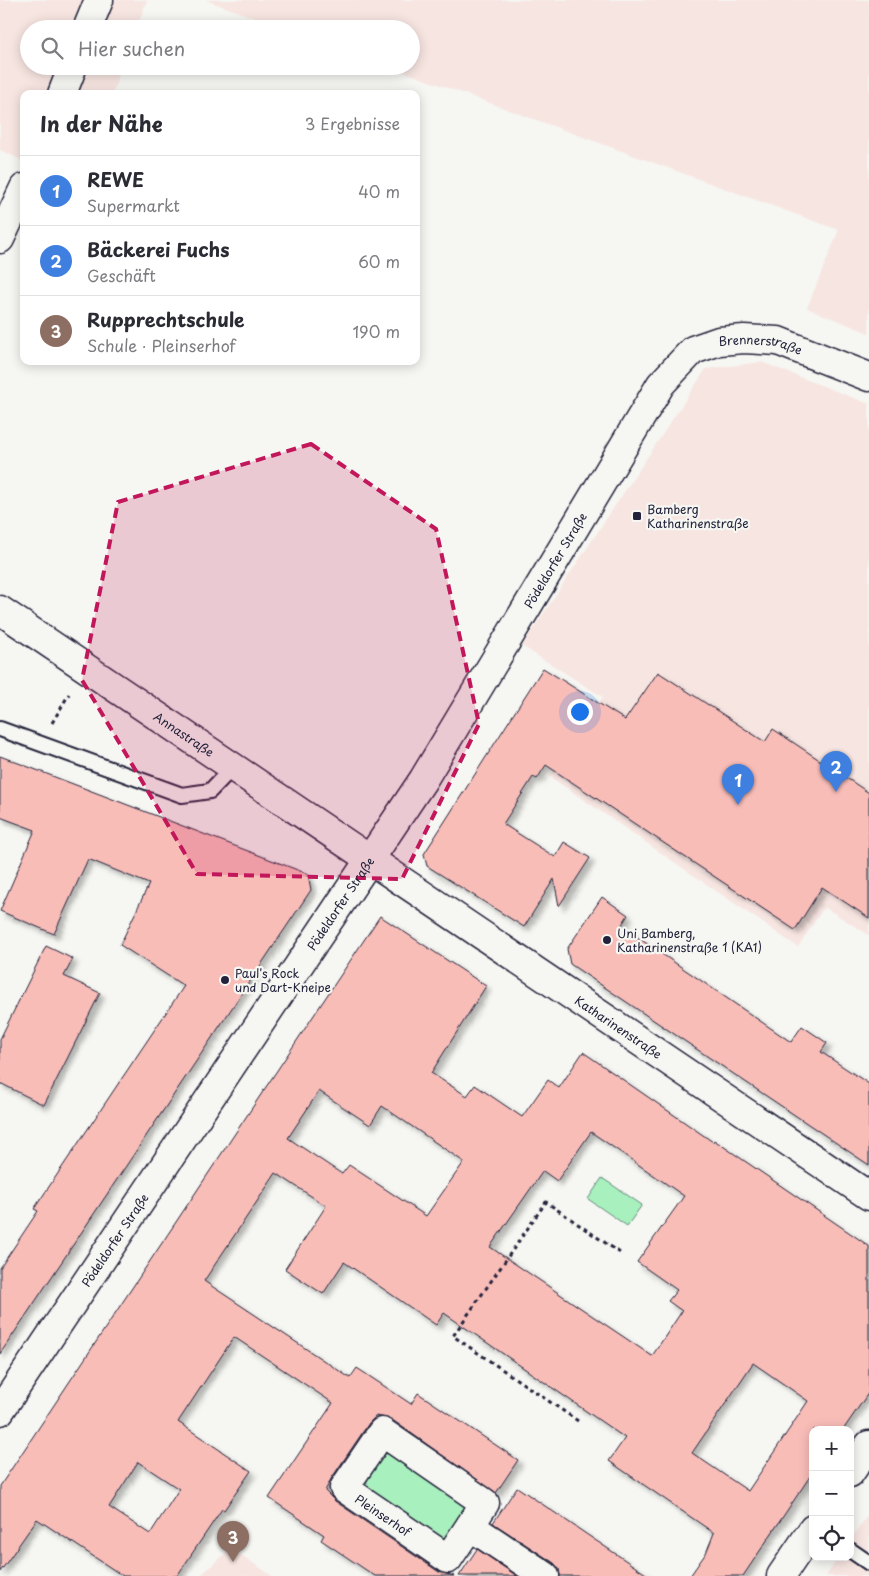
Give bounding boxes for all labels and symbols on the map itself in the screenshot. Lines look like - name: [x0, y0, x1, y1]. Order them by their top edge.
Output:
- street label: Brennerstraße: [718, 330, 805, 359]
- place label: Bamberg Katharinenstraße: [647, 500, 749, 532]
- street label: Pödeldorfer Straße: [519, 509, 591, 612]
- marker: Bamberg Katharinenstraße: [631, 510, 643, 522]
- your location: [567, 699, 593, 725]
- street label: Annastraße: [150, 707, 218, 761]
- pin: 2: [820, 751, 852, 792]
- pin: 1: [722, 764, 754, 805]
- street label: Pödeldorfer Straße: [302, 853, 378, 954]
- place label: Uni Bamberg, Katharinenstraße 1 (KA1): [617, 924, 762, 956]
- marker: Uni Bamberg, Katharinenstraße 1 (KA1): [601, 934, 613, 946]
- place label: Paul's Rock und Dart-Kneipe: [235, 964, 331, 996]
- marker: Paul's Rock und Dart-Kneipe: [219, 974, 231, 986]
- street label: Katharinenstraße: [571, 991, 666, 1063]
- street label: Pödeldorfer Straße: [77, 1190, 153, 1290]
- street label: Pleinserhof: [351, 1490, 416, 1541]
- pin: 3: [217, 1521, 249, 1562]

